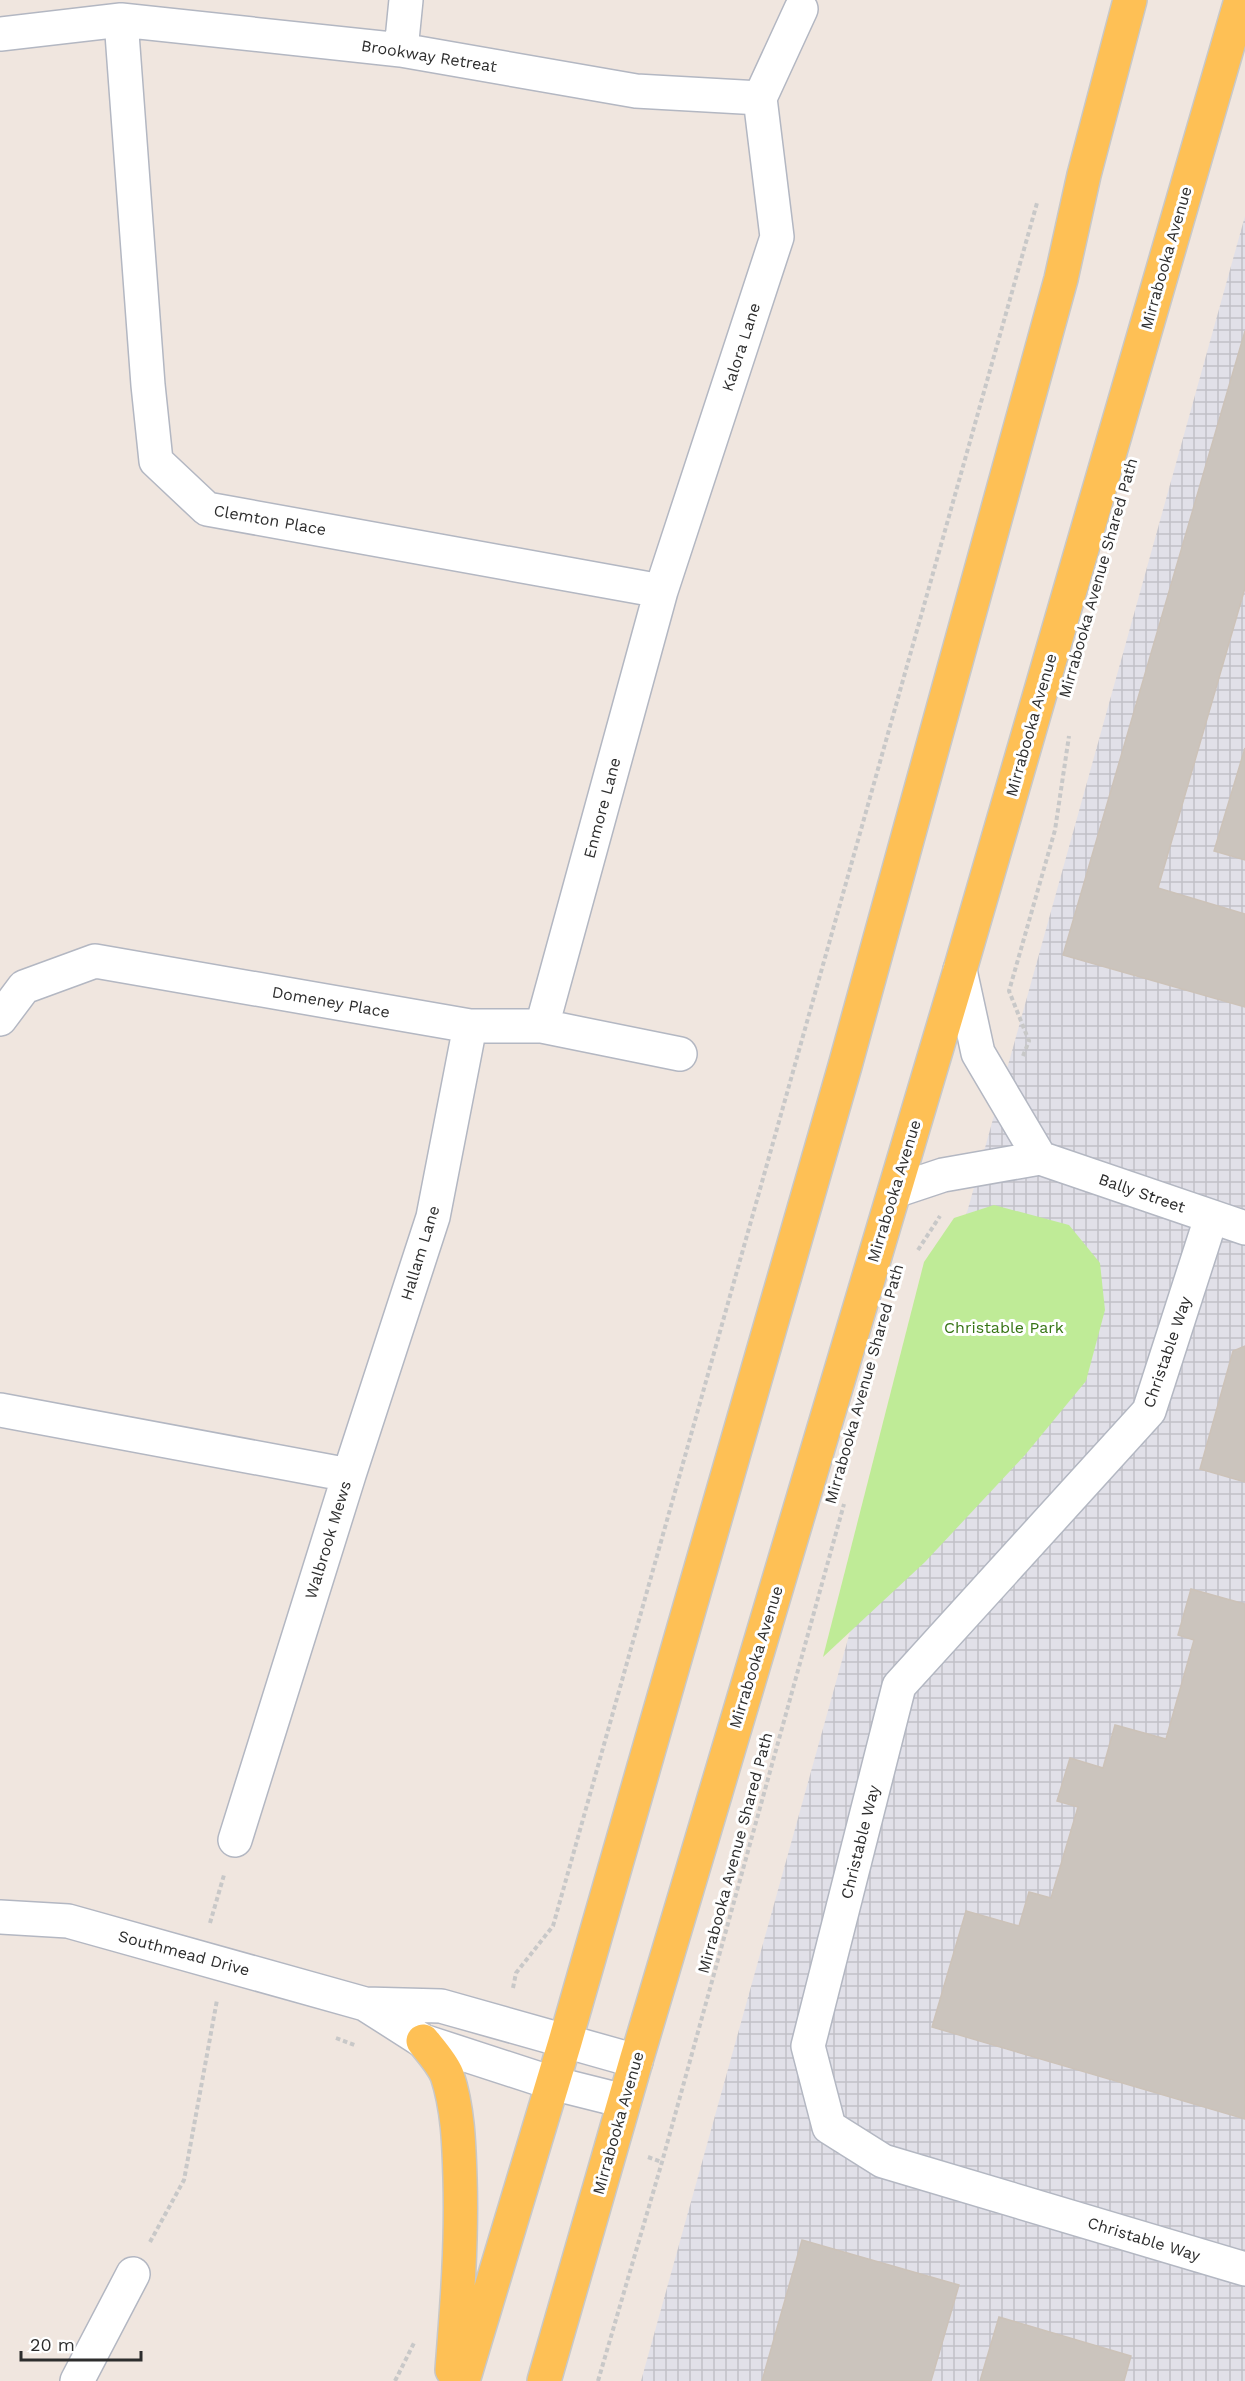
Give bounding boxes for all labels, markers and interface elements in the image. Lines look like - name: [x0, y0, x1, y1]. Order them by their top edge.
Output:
- street label: Brookway Retreat: [360, 36, 498, 76]
- street label: Mirrabooka Avenue: [1136, 184, 1196, 332]
- street label: Kalora Lane: [718, 300, 764, 394]
- street label: Mirrabooka Avenue Shared Path: [1055, 456, 1141, 700]
- street label: Clemton Place: [212, 501, 328, 539]
- street label: Mirrabooka Avenue: [1001, 651, 1061, 799]
- street label: Enmore Lane: [579, 755, 625, 861]
- street label: Domeney Place: [270, 982, 392, 1022]
- street label: Mirrabooka Avenue: [863, 1117, 925, 1265]
- street label: Bally Street: [1096, 1169, 1188, 1217]
- street label: Hallam Lane: [397, 1203, 443, 1303]
- street label: Mirrabooka Avenue Shared Path: [821, 1262, 907, 1506]
- street label: Christable Way: [1139, 1293, 1195, 1410]
- park label: Christable Park: [944, 1318, 1064, 1337]
- street label: Walbrook Mews: [301, 1479, 355, 1601]
- street label: Mirrabooka Avenue: [725, 1583, 787, 1731]
- street label: Mirrabooka Avenue Shared Path: [694, 1730, 776, 1976]
- street label: Christable Way: [837, 1782, 884, 1901]
- street label: Southmead Drive: [116, 1926, 252, 1980]
- street label: Mirrabooka Avenue: [588, 2049, 648, 2197]
- street label: Christable Way: [1085, 2213, 1203, 2265]
- scale bar: [21, 2324, 141, 2362]
- text: 20 m: [30, 2334, 75, 2355]

